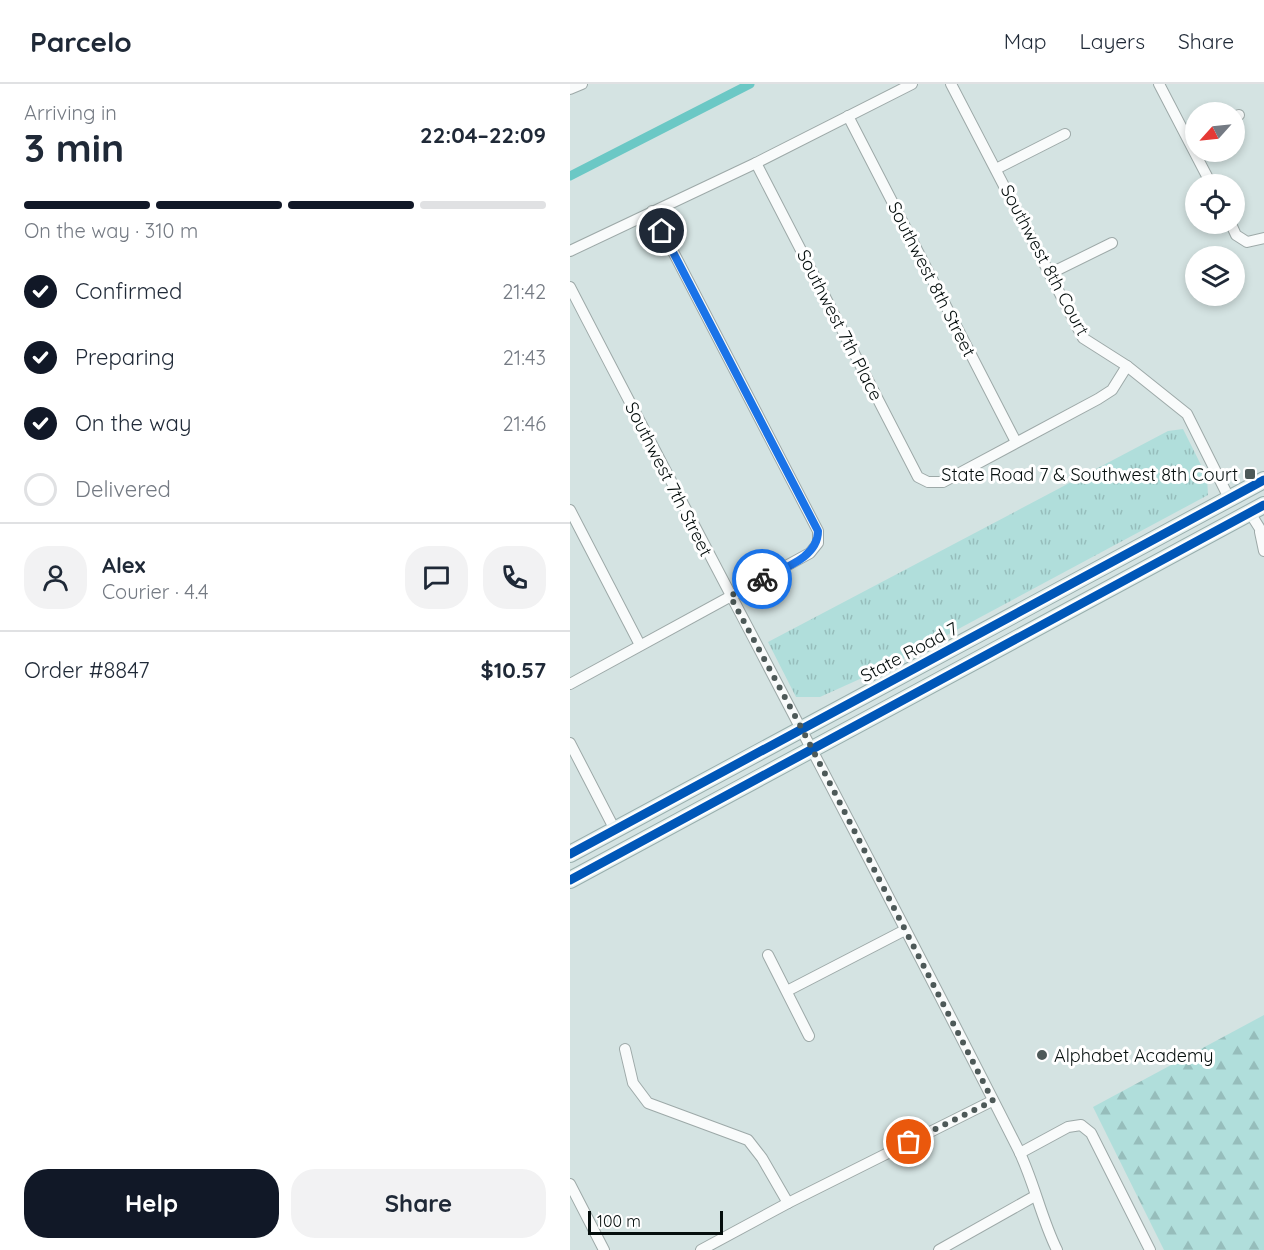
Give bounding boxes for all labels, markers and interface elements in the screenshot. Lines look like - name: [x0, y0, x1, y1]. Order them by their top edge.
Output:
- text: Parcelo: [30, 24, 132, 59]
- text: Map: [1004, 28, 1047, 54]
- text: Layers: [1080, 28, 1145, 54]
- text: Share: [1178, 28, 1234, 54]
- text: Arriving in: [24, 100, 117, 125]
- north arrow: [1185, 102, 1245, 162]
- map controls: [1185, 102, 1245, 306]
- text: 22:04–22:09: [420, 121, 546, 149]
- text: 3 min: [24, 123, 124, 172]
- button: locate: [1185, 174, 1245, 234]
- street label: Southwest 8th Court: [996, 181, 1094, 339]
- street label: Southwest 8th Street: [883, 198, 981, 360]
- pin: [636, 205, 687, 256]
- icon: home: [645, 214, 678, 247]
- text: On the way · 310 m: [24, 218, 198, 243]
- street label: Southwest 7th Place: [792, 246, 888, 404]
- button: layers: [1185, 246, 1245, 306]
- icon: check: [24, 275, 57, 308]
- text: Confirmed: [75, 277, 182, 305]
- text: 21:42: [502, 279, 546, 304]
- icon: check: [24, 341, 57, 374]
- text: Preparing: [75, 343, 175, 371]
- text: 21:43: [503, 345, 546, 370]
- street label: Southwest 7th Street: [620, 398, 718, 560]
- icon: check: [24, 407, 57, 440]
- text: On the way: [75, 409, 191, 437]
- text: 21:46: [502, 411, 546, 436]
- place label: State Road 7 & Southwest 8th Court: [941, 463, 1238, 486]
- marker: State Road 7 & Southwest 8th Court: [1243, 467, 1257, 481]
- text: Delivered: [75, 475, 171, 503]
- button: person: [24, 546, 87, 609]
- button: chat: [405, 546, 468, 609]
- button: phone: [483, 546, 546, 609]
- courier: [732, 549, 792, 609]
- text: Alex: [102, 551, 145, 579]
- icon: bike: [746, 563, 779, 596]
- text: Courier · 4.4: [102, 579, 208, 604]
- street label: State Road 7: [856, 617, 962, 687]
- text: Order #8847: [24, 656, 149, 684]
- text: $10.57: [481, 656, 546, 684]
- place label: Alphabet Academy: [1054, 1044, 1213, 1067]
- marker: Alphabet Academy: [1035, 1048, 1049, 1062]
- pin: [883, 1116, 934, 1167]
- icon: bag: [892, 1125, 925, 1158]
- button: Help: [24, 1169, 279, 1238]
- button: Share: [291, 1169, 546, 1238]
- scale bar: [588, 1208, 723, 1236]
- text: 100 m: [597, 1211, 641, 1231]

